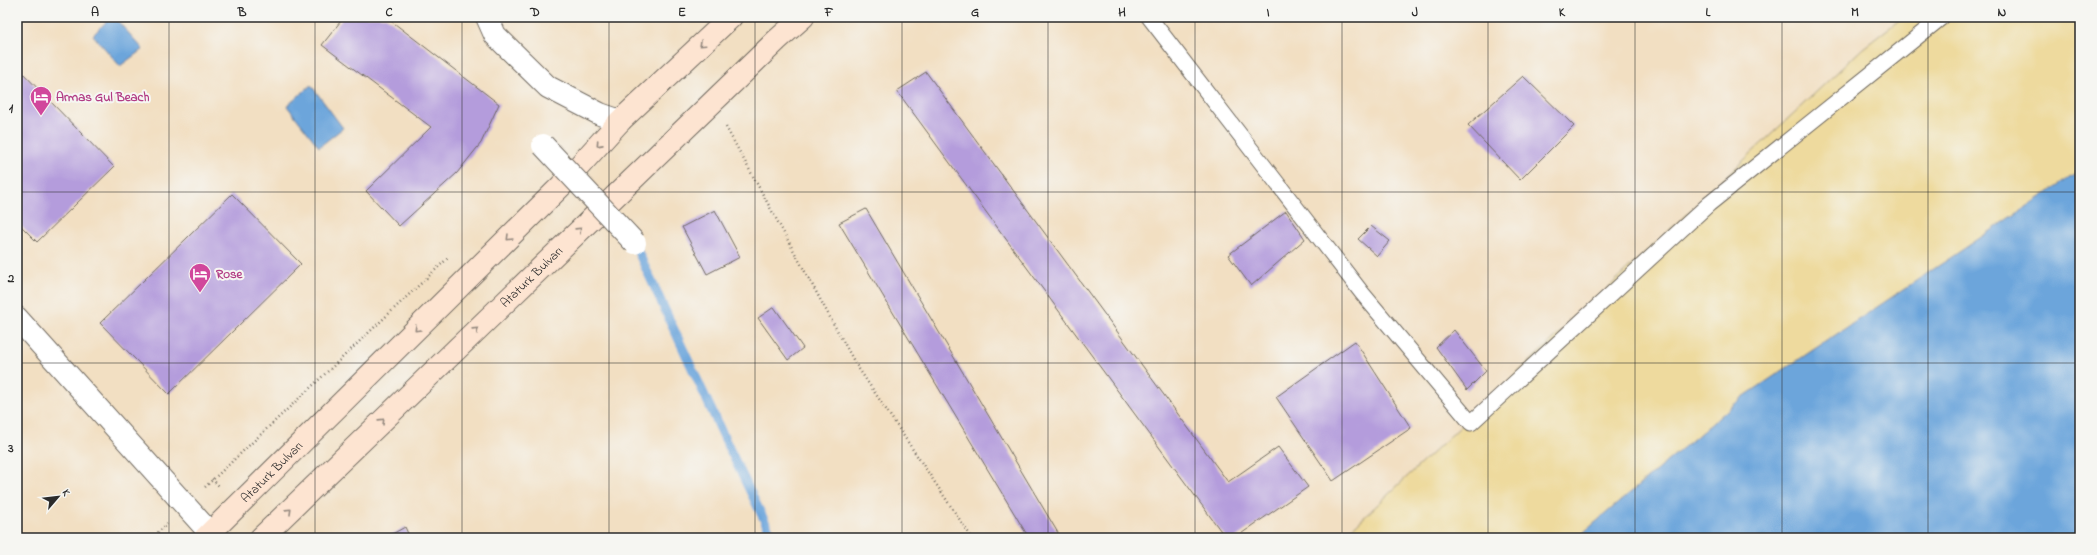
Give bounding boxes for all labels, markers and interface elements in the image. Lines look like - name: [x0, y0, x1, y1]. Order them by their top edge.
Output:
- text: A: [91, 3, 99, 22]
- text: B: [237, 3, 247, 22]
- text: C: [385, 3, 393, 22]
- text: D: [529, 3, 540, 22]
- text: E: [678, 3, 686, 22]
- text: F: [824, 3, 834, 22]
- text: G: [971, 3, 979, 22]
- text: H: [1118, 3, 1126, 22]
- text: I: [1266, 3, 1270, 22]
- text: J: [1412, 3, 1418, 22]
- text: K: [1559, 3, 1566, 22]
- text: L: [1706, 3, 1712, 22]
- text: M: [1851, 3, 1859, 22]
- text: N: [1998, 3, 2007, 22]
- one-way arrow: [699, 39, 707, 47]
- hotel icon: Armas Gul Beach: [28, 84, 54, 117]
- place label: Armas Gul Beach: [56, 88, 150, 107]
- text: 1: [9, 99, 14, 118]
- one-way arrow: [596, 139, 604, 147]
- one-way arrow: [574, 228, 582, 235]
- one-way arrow: [506, 233, 514, 241]
- street label: Ataturk Bulvarı: [496, 242, 567, 312]
- hotel icon: Rose: [187, 261, 213, 294]
- place label: Rose: [215, 265, 244, 284]
- text: 2: [7, 269, 15, 288]
- one-way arrow: [414, 324, 422, 332]
- one-way arrow: [471, 328, 479, 335]
- one-way arrow: [377, 418, 385, 426]
- street label: Ataturk Bulvarı: [236, 437, 307, 507]
- text: 3: [7, 439, 14, 458]
- north arrow: [38, 477, 78, 517]
- text: K: [58, 487, 75, 499]
- one-way arrow: [284, 508, 292, 516]

